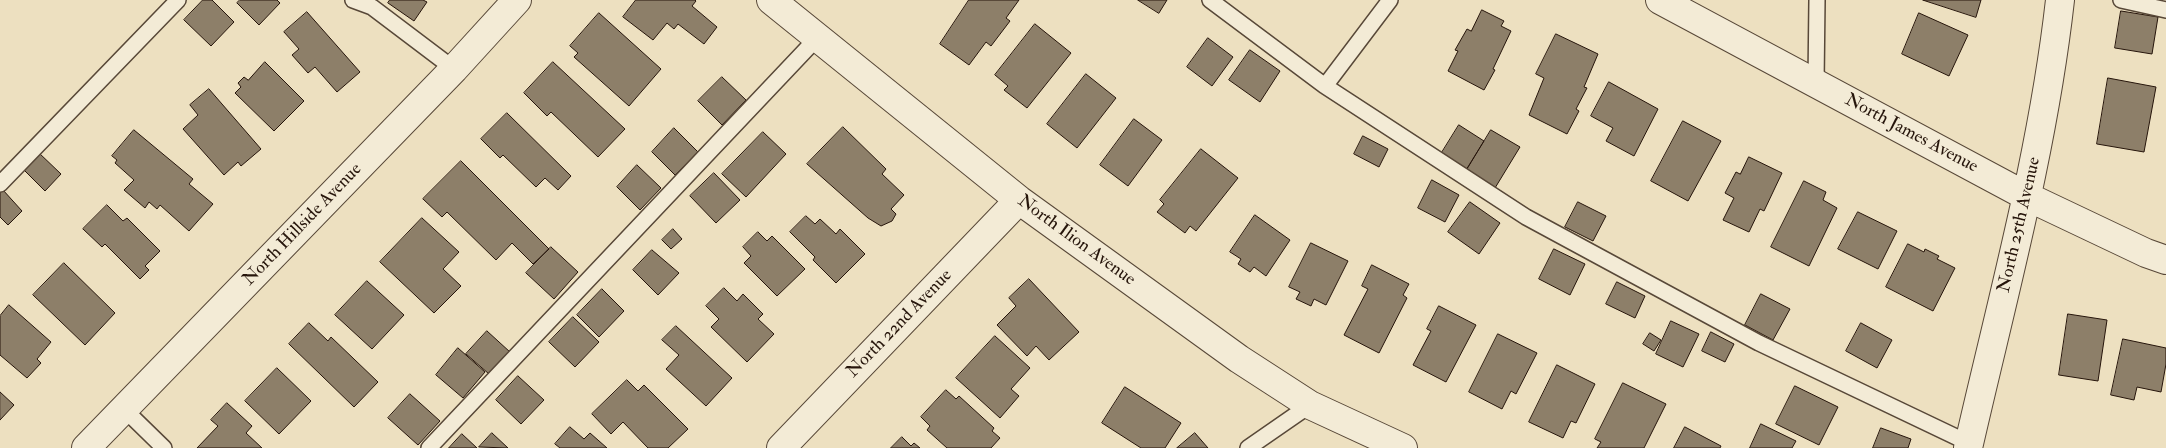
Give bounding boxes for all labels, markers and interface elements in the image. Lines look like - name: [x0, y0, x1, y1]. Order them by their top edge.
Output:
- street label: North James Avenue: [1841, 90, 1981, 178]
- street label: North 25th Avenue: [1994, 155, 2046, 295]
- street label: North Hillside Avenue: [239, 159, 367, 291]
- street label: North Ilion Avenue: [1013, 191, 1139, 291]
- street label: North 22nd Avenue: [843, 265, 957, 383]

